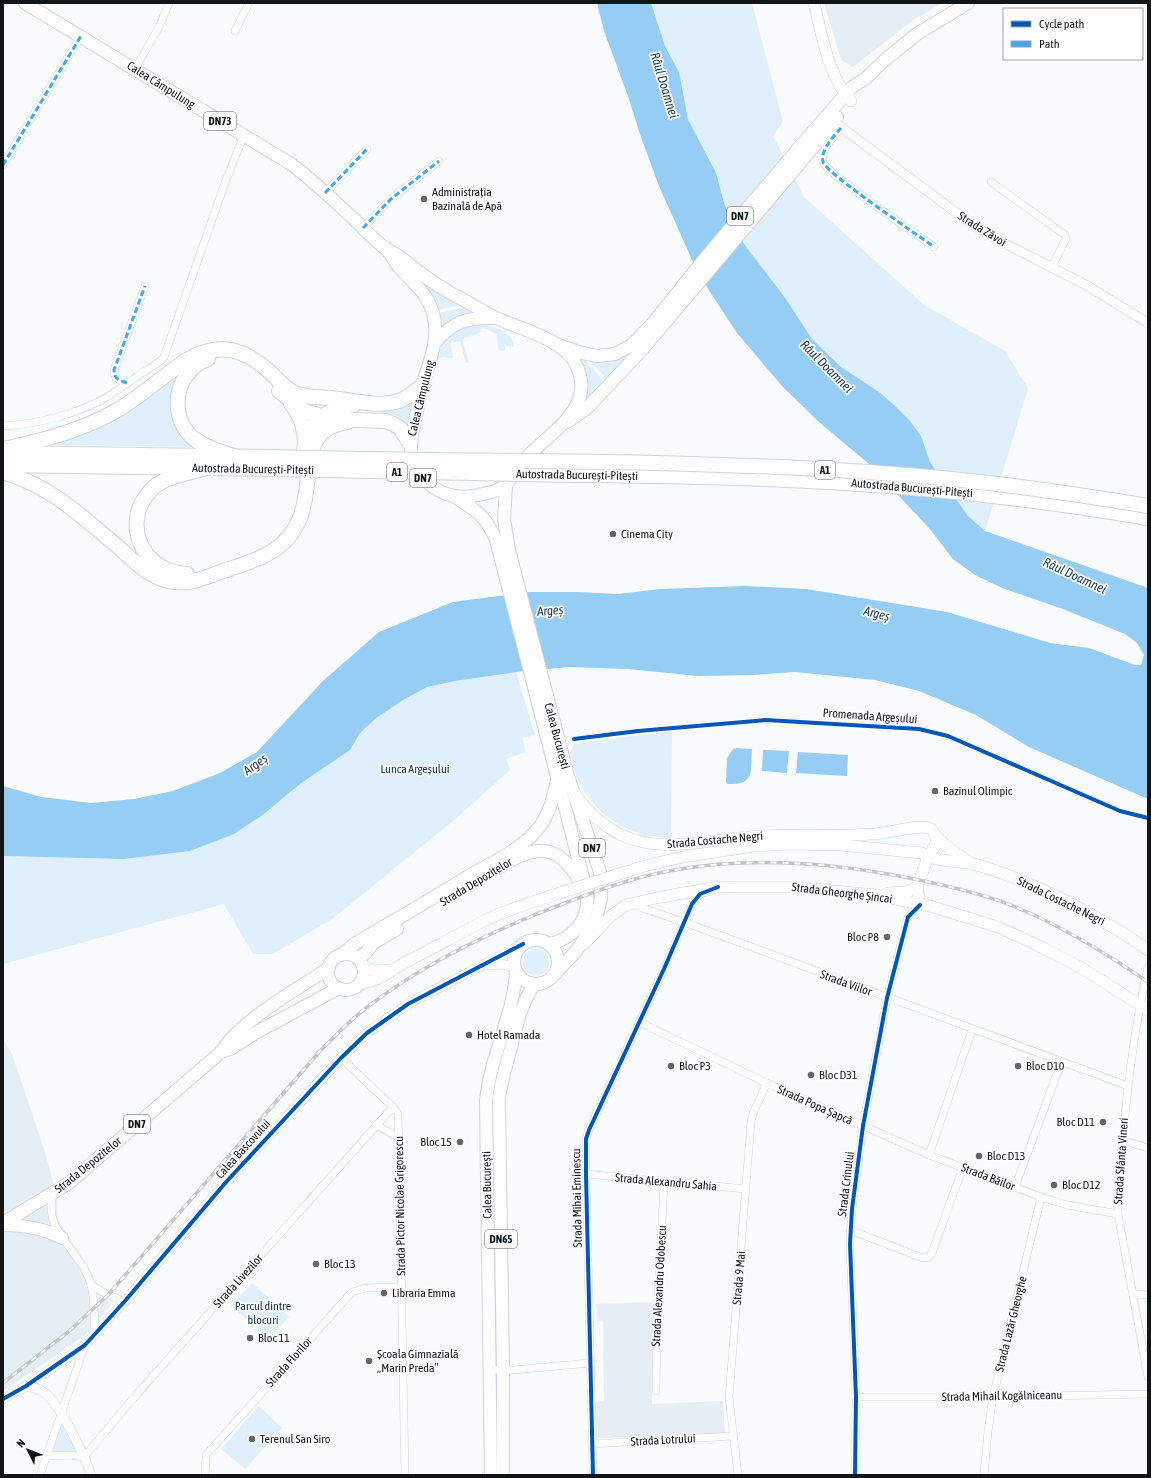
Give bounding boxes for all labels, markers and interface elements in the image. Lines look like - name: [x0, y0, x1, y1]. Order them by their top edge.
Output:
- legend: [1003, 8, 1143, 60]
- text: Cycle path: [1039, 17, 1084, 31]
- text: Path: [1039, 37, 1060, 51]
- water label: Râul Doamnei: [647, 50, 682, 120]
- street label: Calea Câmpulung: [124, 58, 198, 112]
- road number: DN73: [204, 112, 236, 130]
- place label: Administrația Bazinală de Apă: [432, 185, 502, 213]
- marker: Administrația Bazinală de Apă: [419, 194, 429, 204]
- road number: DN7: [727, 207, 753, 225]
- street label: Strada Zăvoi: [955, 209, 1009, 249]
- water label: Râul Doamnei: [797, 337, 856, 396]
- street label: Calea Câmpulung: [405, 358, 437, 437]
- street label: Autostrada București-Pitești: [192, 461, 314, 477]
- road number: A1: [815, 461, 835, 479]
- road number: A1: [387, 463, 407, 481]
- street label: Autostrada București-Pitești: [516, 467, 638, 483]
- road number: DN7: [410, 469, 436, 487]
- street label: Autostrada București-Pitești: [851, 476, 973, 500]
- place label: Cinema City: [621, 527, 673, 541]
- marker: Cinema City: [608, 529, 618, 539]
- water label: Râul Doamnei: [1041, 554, 1109, 597]
- water label: Argeș: [535, 602, 564, 619]
- water label: Argeș: [861, 603, 892, 624]
- street label: Calea București: [541, 701, 573, 771]
- street label: Promenada Argeșului: [822, 706, 918, 726]
- water label: Argeș: [239, 750, 271, 779]
- park label: Lunca Argeșului: [380, 762, 450, 776]
- place label: Bazinul Olimpic: [943, 784, 1013, 798]
- marker: Bazinul Olimpic: [930, 786, 940, 796]
- street label: Strada Costache Negri: [667, 829, 763, 851]
- road number: DN7: [579, 839, 605, 857]
- street label: Strada Depozitelor: [437, 855, 515, 909]
- street label: Strada Costache Negri: [1015, 874, 1107, 928]
- street label: Strada Gheorghe Șincai: [791, 880, 893, 906]
- place label: Bloc P8: [847, 930, 879, 944]
- marker: Bloc P8: [882, 932, 892, 942]
- street label: Strada Viilor: [818, 967, 874, 999]
- place label: Hotel Ramada: [477, 1028, 540, 1042]
- marker: Hotel Ramada: [464, 1030, 474, 1040]
- place label: Bloc P3: [679, 1059, 711, 1073]
- place label: Bloc D10: [1026, 1059, 1065, 1073]
- marker: Bloc P3: [666, 1061, 676, 1071]
- marker: Bloc D10: [1013, 1061, 1023, 1071]
- place label: Bloc D31: [819, 1068, 858, 1082]
- marker: Bloc D31: [806, 1070, 816, 1080]
- street label: Strada Popa Șapcă: [775, 1082, 855, 1128]
- road number: DN7: [124, 1115, 150, 1133]
- place label: Bloc D11: [1057, 1115, 1095, 1129]
- street label: Calea Bascovului: [213, 1117, 273, 1181]
- marker: Bloc D11: [1098, 1117, 1108, 1127]
- street label: Strada Sfânta Vineri: [1111, 1117, 1131, 1205]
- street label: Strada Depozitelor: [52, 1134, 125, 1196]
- place label: Bloc 15: [420, 1135, 452, 1149]
- street label: Strada Pictor Nicolae Grigorescu: [392, 1136, 408, 1276]
- marker: Bloc 15: [455, 1137, 465, 1147]
- street label: Strada Mihai Eminescu: [569, 1148, 585, 1248]
- place label: Bloc D13: [987, 1149, 1025, 1163]
- street label: Calea București: [479, 1151, 495, 1219]
- street label: Strada Crinului: [835, 1151, 857, 1217]
- marker: Bloc D13: [974, 1151, 984, 1161]
- street label: Strada Băilor: [959, 1160, 1017, 1194]
- street label: Strada Alexandru Sahia: [614, 1171, 718, 1193]
- place label: Bloc D12: [1062, 1178, 1100, 1192]
- marker: Bloc D12: [1049, 1180, 1059, 1190]
- street label: Strada Alexandru Odobescu: [649, 1225, 669, 1347]
- road number: DN65: [485, 1230, 517, 1248]
- street label: Strada Livezilor: [210, 1251, 266, 1311]
- street label: Strada 9 Mai: [730, 1251, 748, 1305]
- place label: Bloc 13: [324, 1257, 356, 1271]
- marker: Bloc 13: [311, 1259, 321, 1269]
- street label: Strada Lazăr Gheorghe: [992, 1275, 1030, 1373]
- place label: Libraria Emma: [392, 1286, 455, 1300]
- marker: Libraria Emma: [379, 1288, 389, 1298]
- park label: Parcul dintre blocuri: [235, 1299, 291, 1327]
- place label: Bloc 11: [258, 1331, 290, 1345]
- marker: Bloc 11: [245, 1333, 255, 1343]
- street label: Strada Florilor: [263, 1334, 315, 1390]
- place label: Școala Gimnazială „Marin Preda”: [377, 1347, 459, 1375]
- marker: Școala Gimnazială „Marin Preda”: [364, 1356, 374, 1366]
- street label: Strada Mihail Kogălniceanu: [942, 1388, 1063, 1404]
- north arrow: [8, 1430, 48, 1470]
- street label: Strada Lotrului: [630, 1431, 696, 1449]
- place label: Terenul San Siro: [260, 1432, 331, 1446]
- marker: Terenul San Siro: [247, 1434, 257, 1444]
- text: N: [14, 1437, 27, 1450]

